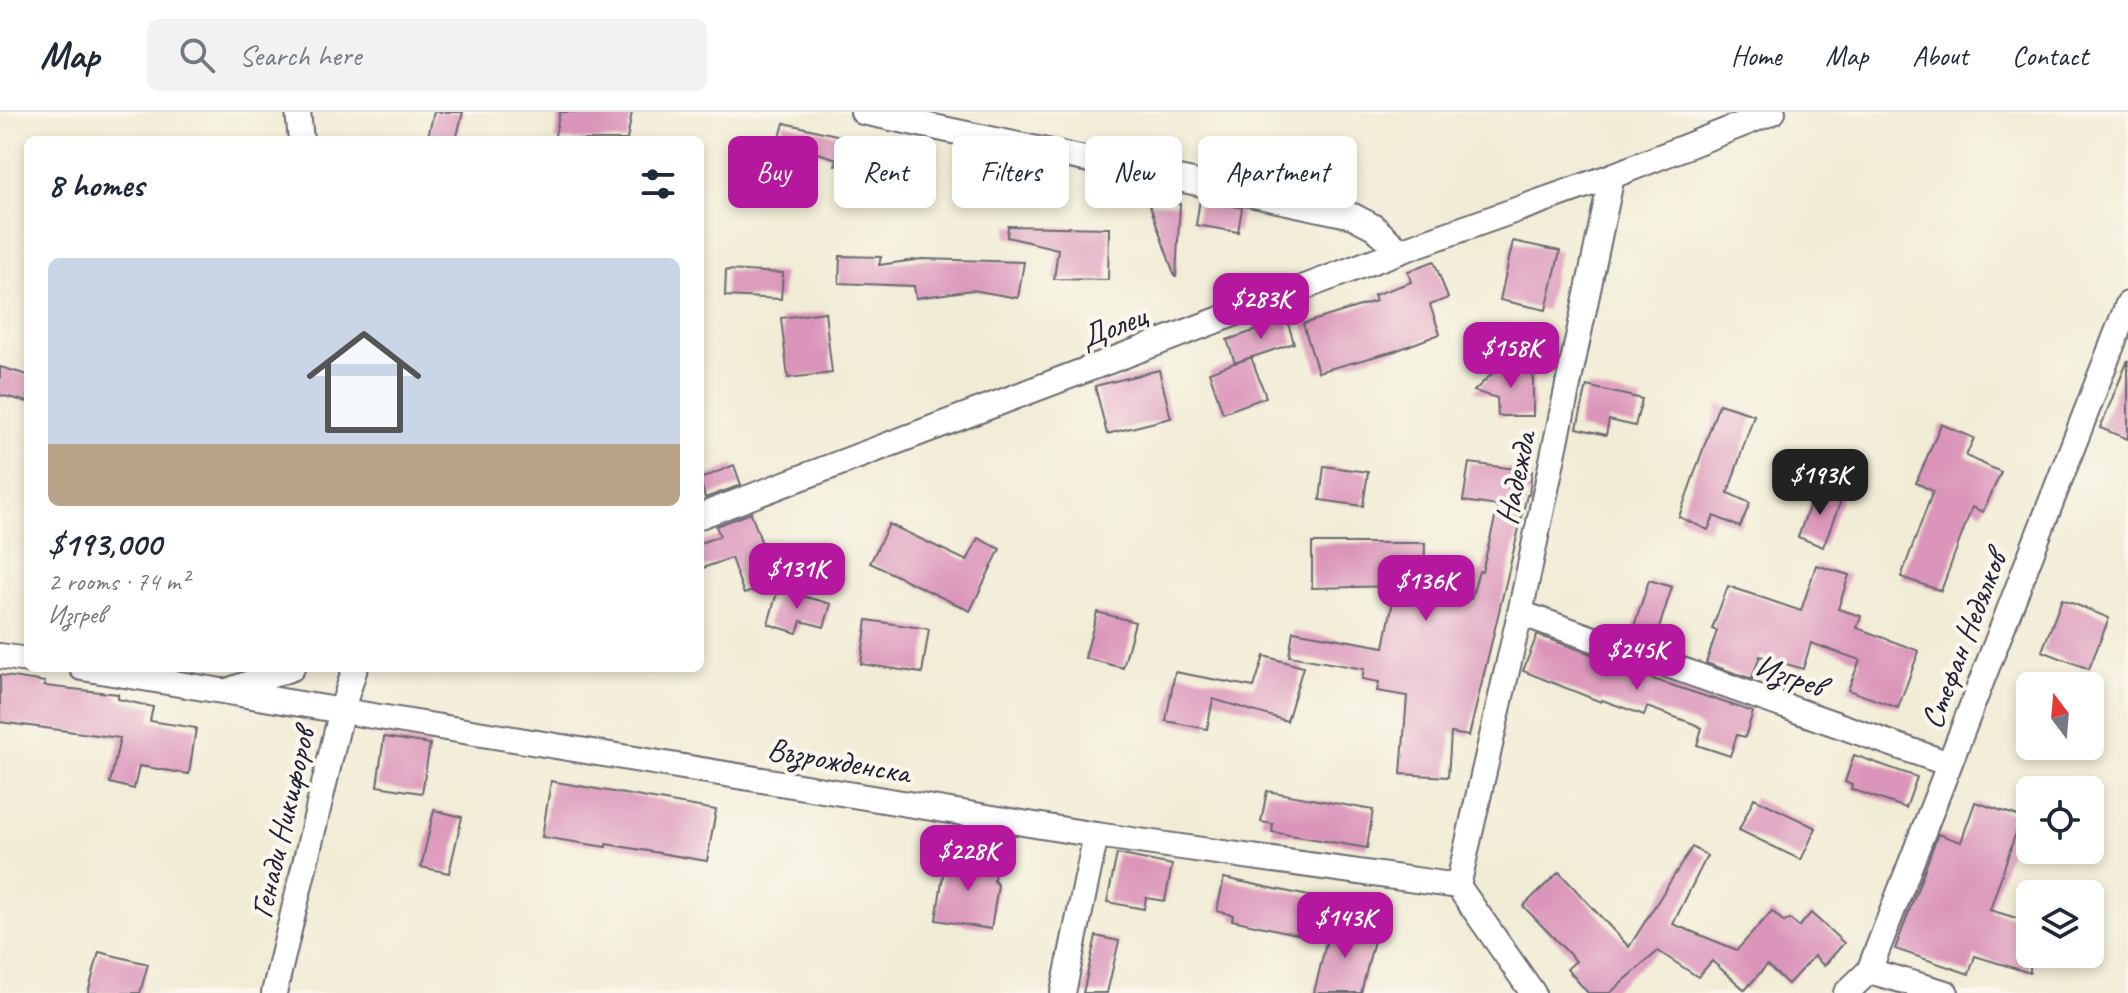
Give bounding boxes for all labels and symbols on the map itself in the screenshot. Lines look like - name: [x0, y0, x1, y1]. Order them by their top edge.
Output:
- pin: $283K: [1205, 273, 1317, 341]
- street label: Долец: [1074, 295, 1154, 358]
- pin: $158K: [1455, 322, 1567, 390]
- street label: Надежда: [1486, 425, 1546, 528]
- pin: $193K: [1764, 449, 1876, 517]
- street label: Стефан Недялков: [1911, 539, 2019, 734]
- pin: $131K: [741, 543, 853, 611]
- pin: $136K: [1370, 555, 1482, 623]
- pin: $245K: [1581, 624, 1693, 692]
- street label: Изгрев: [1750, 645, 1837, 709]
- north arrow: [2016, 672, 2104, 760]
- street label: Генади Никифоров: [241, 718, 326, 922]
- street label: Възрожденска: [765, 728, 916, 794]
- pin: $228K: [912, 825, 1024, 893]
- pin: $143K: [1289, 892, 1401, 960]

